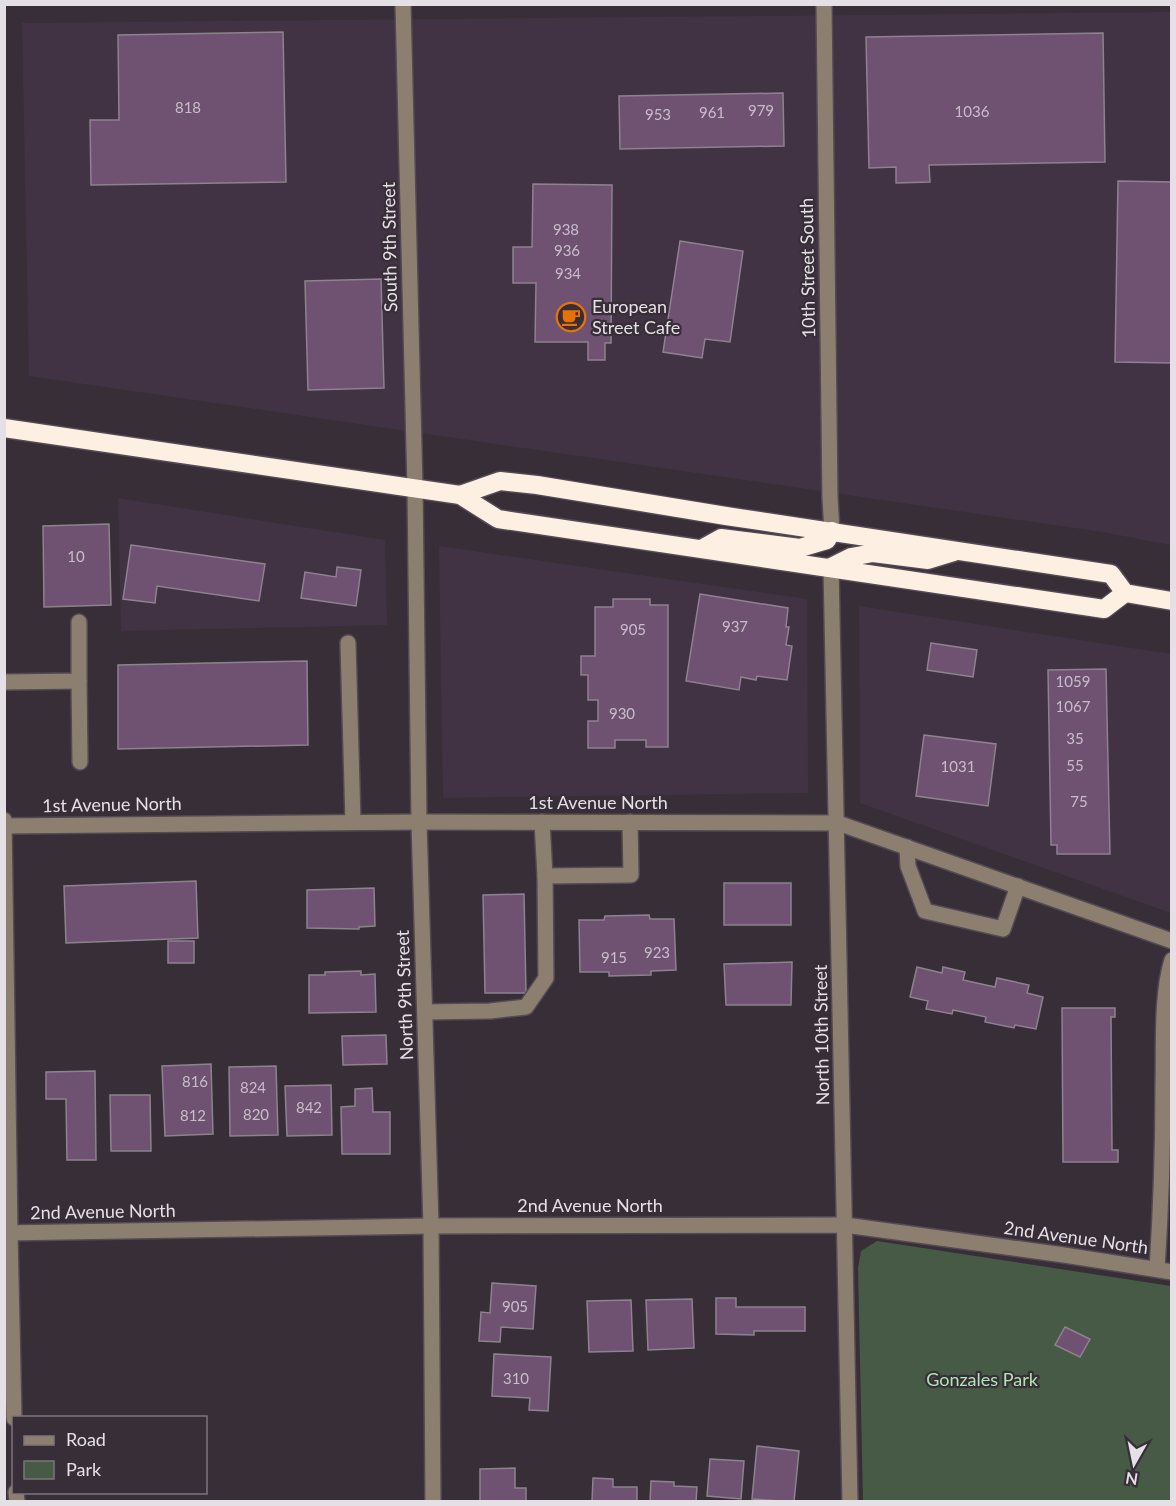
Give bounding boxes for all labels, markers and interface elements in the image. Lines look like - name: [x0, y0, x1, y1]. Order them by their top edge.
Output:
- house number: 818: [175, 98, 201, 116]
- house number: 979: [748, 101, 774, 119]
- house number: 1036: [955, 102, 990, 120]
- house number: 961: [699, 103, 725, 121]
- house number: 953: [645, 105, 671, 123]
- street label: South 9th Street: [377, 181, 401, 312]
- street label: 10th Street South: [795, 198, 819, 338]
- house number: 938: [553, 220, 579, 238]
- house number: 936: [554, 241, 580, 259]
- house number: 934: [555, 264, 581, 282]
- place label: European Street Cafe: [592, 295, 680, 338]
- cafe icon: European Street Cafe: [555, 301, 587, 333]
- house number: 10: [67, 547, 85, 565]
- house number: 937: [722, 617, 748, 635]
- house number: 905: [620, 620, 646, 638]
- house number: 1059: [1056, 672, 1090, 690]
- house number: 1067: [1056, 697, 1091, 715]
- house number: 930: [609, 704, 635, 722]
- house number: 35: [1066, 729, 1084, 747]
- house number: 55: [1066, 756, 1084, 774]
- house number: 1031: [941, 757, 975, 775]
- street label: 1st Avenue North: [528, 791, 668, 813]
- street label: 1st Avenue North: [42, 792, 182, 816]
- house number: 75: [1070, 792, 1088, 810]
- street label: North 9th Street: [391, 929, 417, 1061]
- house number: 923: [644, 943, 670, 961]
- house number: 915: [601, 948, 627, 966]
- street label: North 10th Street: [809, 964, 833, 1106]
- house number: 816: [182, 1072, 208, 1090]
- house number: 824: [240, 1078, 266, 1096]
- house number: 842: [296, 1098, 322, 1116]
- house number: 820: [243, 1105, 269, 1123]
- house number: 812: [180, 1106, 206, 1124]
- street label: 2nd Avenue North: [517, 1194, 663, 1216]
- street label: 2nd Avenue North: [30, 1199, 176, 1223]
- street label: 2nd Avenue North: [1003, 1216, 1150, 1258]
- house number: 905: [502, 1297, 528, 1315]
- park label: Gonzales Park: [926, 1368, 1039, 1390]
- house number: 310: [503, 1369, 529, 1387]
- legend: [12, 1416, 207, 1494]
- text: Road: [66, 1428, 106, 1450]
- north arrow: [1104, 1434, 1164, 1494]
- text: Park: [66, 1458, 102, 1480]
- text: N: [1124, 1469, 1139, 1490]

